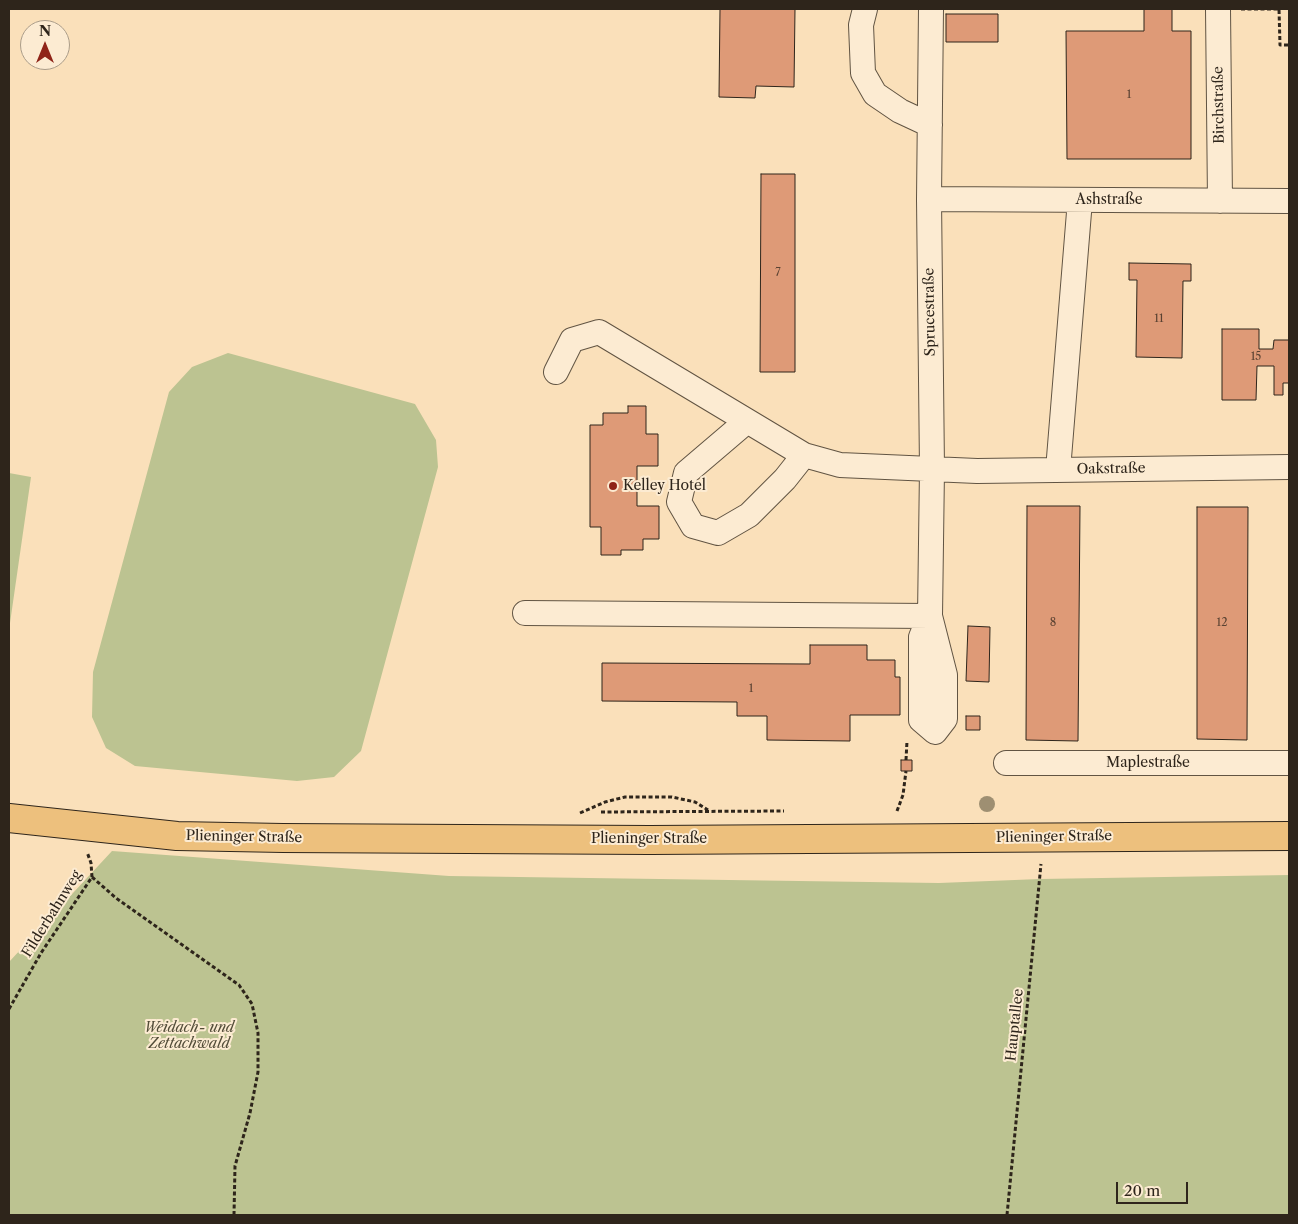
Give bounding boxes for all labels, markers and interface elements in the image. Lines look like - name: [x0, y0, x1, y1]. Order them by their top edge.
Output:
- north arrow: [20, 20, 70, 70]
- text: N: [39, 22, 51, 40]
- street label: Birchstraße: [1210, 66, 1228, 144]
- house number: 1: [1127, 88, 1131, 102]
- street label: Ashstraße: [1076, 192, 1142, 208]
- house number: 7: [775, 266, 781, 280]
- street label: Sprucestraße: [921, 268, 939, 356]
- house number: 11: [1154, 312, 1164, 326]
- house number: 15: [1251, 350, 1261, 364]
- street label: Oakstraße: [1076, 460, 1146, 478]
- place label: Kelley Hotel: [623, 478, 706, 494]
- marker: Kelley Hotel: [607, 480, 619, 492]
- house number: 8: [1050, 616, 1056, 630]
- house number: 12: [1217, 616, 1227, 630]
- house number: 1: [749, 682, 753, 696]
- street label: Maplestraße: [1106, 755, 1190, 771]
- street label: Plieninger Straße: [186, 828, 302, 846]
- street label: Plieninger Straße: [996, 828, 1112, 846]
- street label: Plieninger Straße: [591, 831, 707, 847]
- street label: Filderbahnweg: [19, 867, 85, 961]
- street label: Hauptallee: [1003, 988, 1027, 1062]
- park label: Weidach- und Zettachwald: [144, 1020, 234, 1052]
- scale bar: [1118, 1172, 1190, 1204]
- text: 20 m: [1124, 1181, 1160, 1200]

